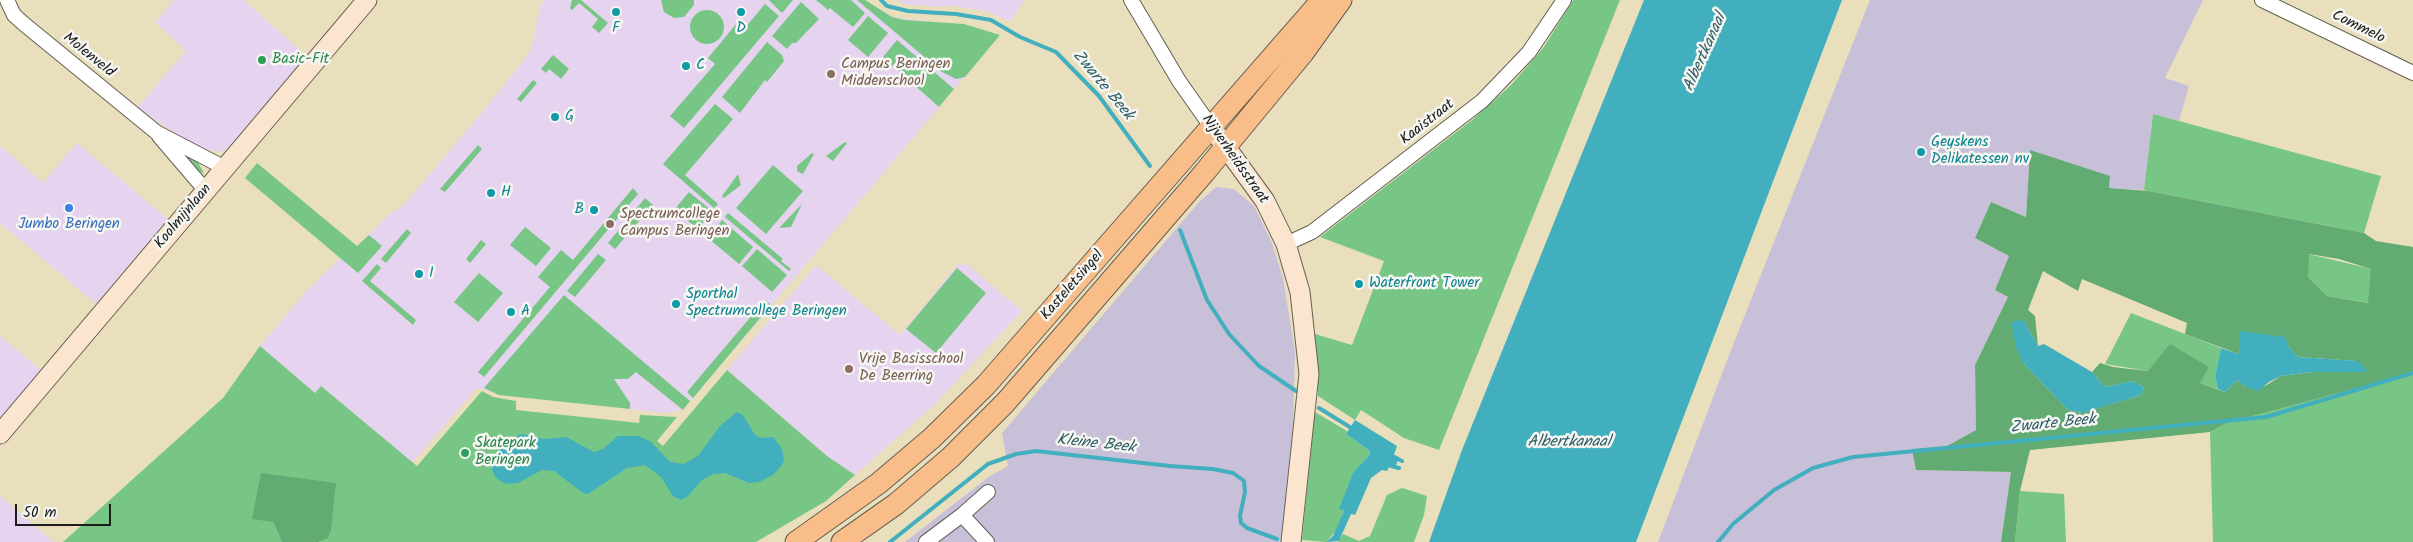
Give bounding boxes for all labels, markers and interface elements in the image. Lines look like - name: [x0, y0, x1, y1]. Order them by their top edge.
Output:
- marker: F: [610, 6, 622, 18]
- marker: D: [735, 6, 747, 18]
- street label: Commelo: [2328, 7, 2388, 49]
- water label: Albertkanaal: [1680, 11, 1732, 95]
- place label: F: [612, 20, 620, 38]
- place label: D: [736, 20, 746, 38]
- street label: Molenveld: [59, 30, 117, 82]
- water label: Zwarte Beek: [1067, 47, 1137, 125]
- place label: Basic-Fit: [272, 51, 329, 69]
- marker: Basic-Fit: [256, 54, 268, 66]
- place label: Campus Beringen Middenschool: [841, 56, 950, 91]
- place label: C: [696, 57, 705, 75]
- marker: C: [680, 60, 692, 72]
- marker: Campus Beringen Middenschool: [825, 68, 837, 80]
- street label: Kaaistraat: [1397, 96, 1459, 150]
- place label: G: [565, 108, 574, 126]
- marker: G: [549, 111, 561, 123]
- street label: Nijverheidsstraat: [1197, 112, 1271, 208]
- place label: Geyskens Delikatessen nv: [1931, 134, 2029, 169]
- marker: Geyskens Delikatessen nv: [1915, 146, 1927, 158]
- street label: Koolmijnlaan: [152, 181, 216, 253]
- place label: H: [501, 184, 511, 202]
- marker: H: [485, 187, 497, 199]
- place label: B: [574, 201, 584, 219]
- marker: Jumbo Beringen: [63, 202, 75, 214]
- marker: B: [588, 204, 600, 216]
- place label: Spectrumcollege Campus Beringen: [620, 206, 729, 241]
- place label: Jumbo Beringen: [18, 216, 120, 234]
- marker: Spectrumcollege Campus Beringen: [604, 218, 616, 230]
- street label: Kasteletsingel: [1038, 247, 1108, 325]
- place label: I: [429, 265, 434, 283]
- marker: I: [413, 268, 425, 280]
- place label: Waterfront Tower: [1369, 275, 1479, 293]
- marker: Waterfront Tower: [1353, 278, 1365, 290]
- place label: Sporthal Spectrumcollege Beringen: [686, 286, 847, 321]
- marker: Sporthal Spectrumcollege Beringen: [670, 298, 682, 310]
- place label: A: [521, 303, 530, 321]
- marker: A: [505, 306, 517, 318]
- place label: Vrije Basisschool De Beerring: [859, 351, 963, 386]
- marker: Vrije Basisschool De Beerring: [843, 363, 855, 375]
- water label: Zwarte Beek: [2010, 411, 2096, 439]
- water label: Kleine Beek: [1056, 431, 1136, 459]
- water label: Albertkanaal: [1527, 433, 1611, 453]
- place label: Skatepark Beringen: [475, 435, 536, 470]
- marker: Skatepark Beringen: [459, 447, 471, 459]
- scale bar: [18, 494, 114, 526]
- text: 50 m: [23, 501, 57, 525]

